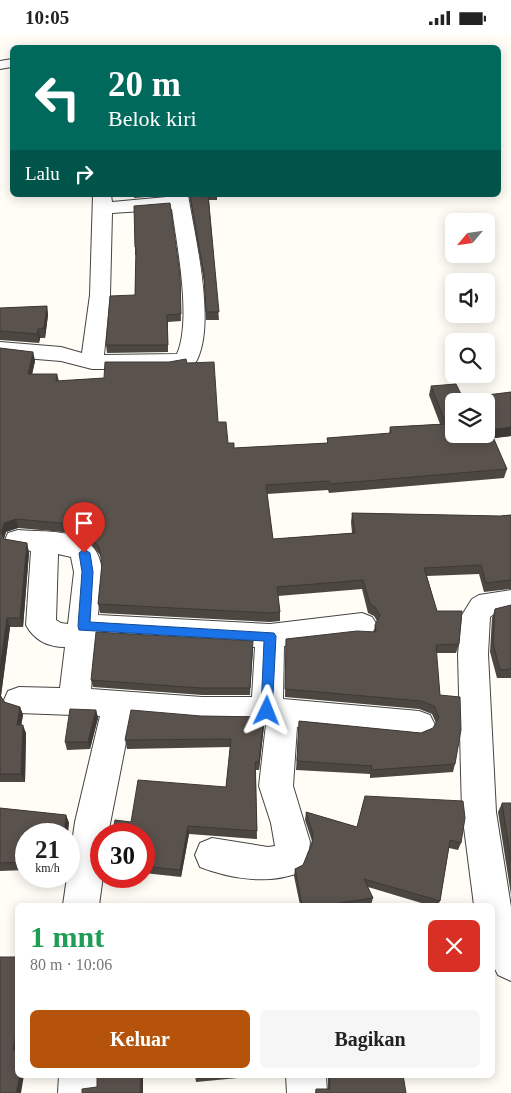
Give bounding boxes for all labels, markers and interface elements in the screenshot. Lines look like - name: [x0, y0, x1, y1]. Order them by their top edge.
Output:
- text: 10:05: [25, 7, 69, 28]
- icon: left: [25, 65, 90, 130]
- text: 20 m: [108, 65, 181, 104]
- text: Belok kiri: [108, 106, 197, 131]
- icon: right: [70, 160, 98, 188]
- text: Lalu: [25, 163, 60, 184]
- north arrow: [445, 213, 495, 263]
- map controls: [445, 213, 495, 443]
- button: sound: [445, 273, 495, 323]
- button: search: [445, 333, 495, 383]
- button: layers: [445, 393, 495, 443]
- pin: [63, 502, 105, 553]
- icon: arrive: [70, 509, 98, 537]
- position arrow: [240, 684, 292, 736]
- speed limit sign: 30: [90, 823, 155, 888]
- text: 21: [35, 836, 60, 863]
- text: km/h: [35, 861, 60, 875]
- text: 1 mnt: [30, 920, 104, 953]
- button: close: [428, 920, 480, 972]
- text: 80 m · 10:06: [30, 956, 112, 973]
- button: Keluar: [30, 1010, 250, 1068]
- button: Bagikan: [260, 1010, 480, 1068]

